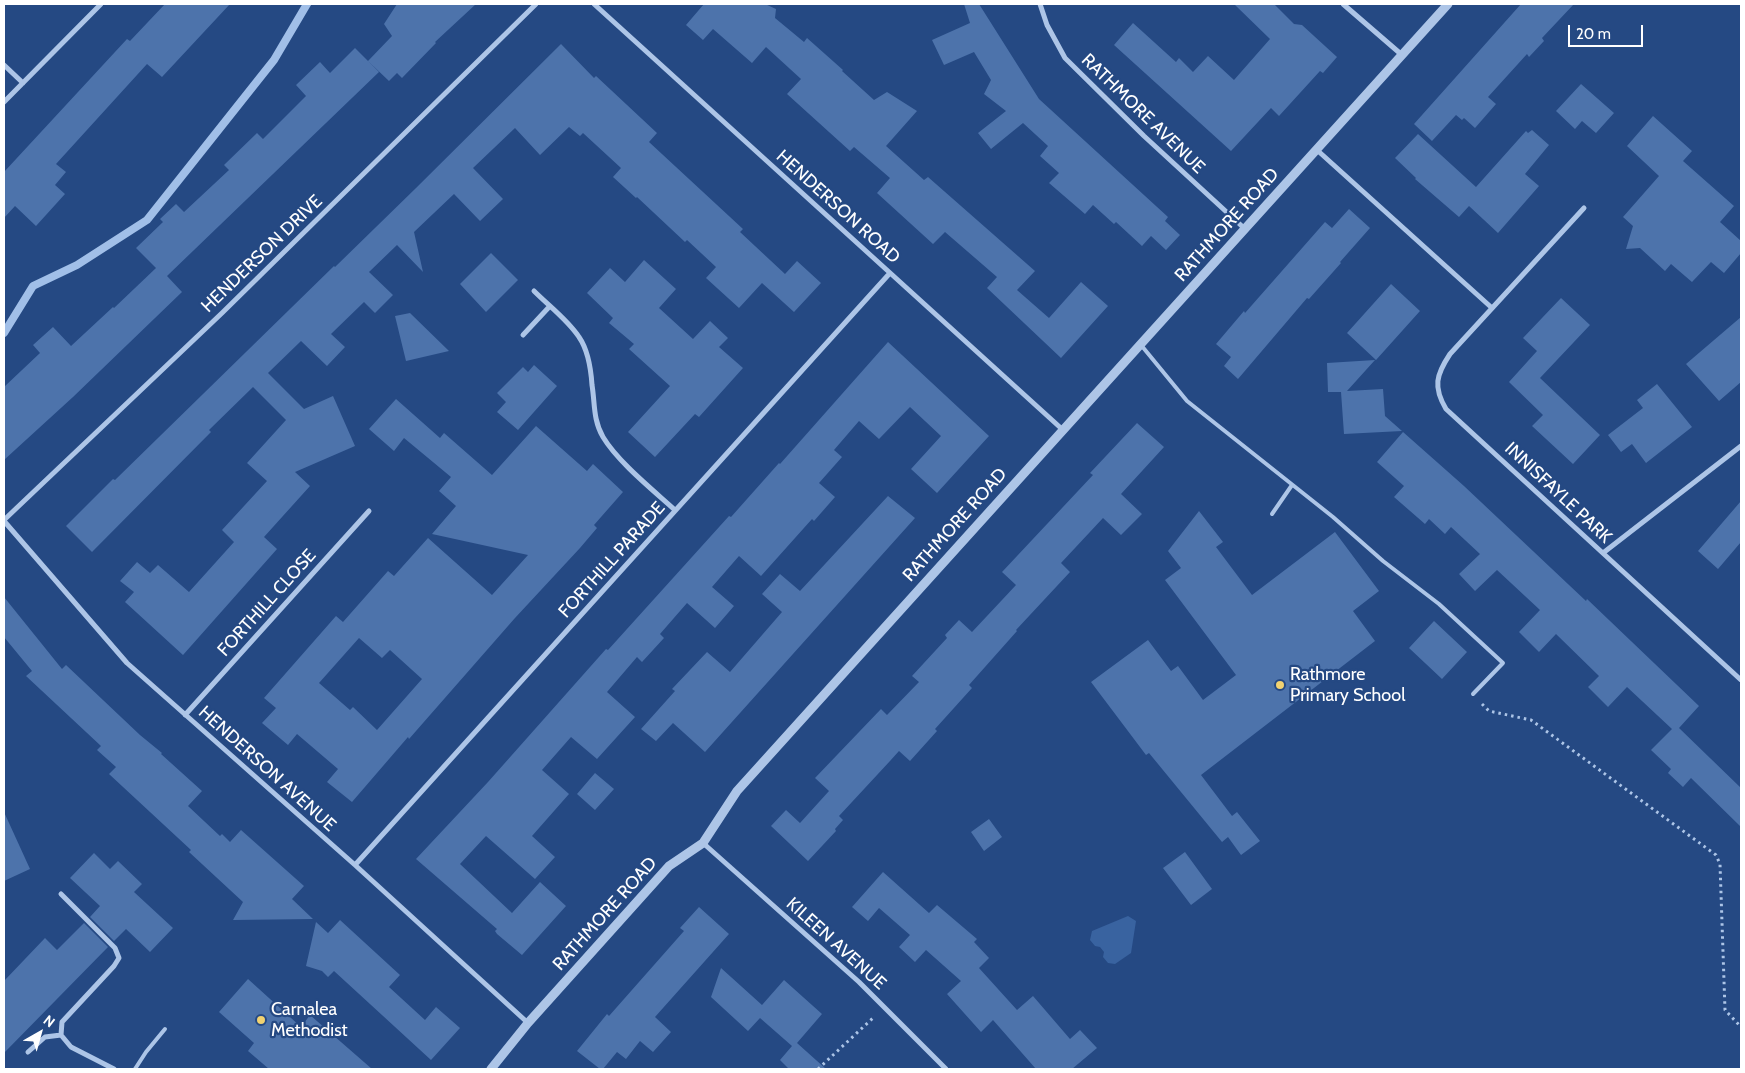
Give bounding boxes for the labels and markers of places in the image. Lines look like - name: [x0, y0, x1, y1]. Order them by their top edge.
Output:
- place label: Rathmore Primary School: [1290, 664, 1405, 706]
- marker: Rathmore Primary School: [1274, 679, 1286, 691]
- place label: Carnalea Methodist: [271, 999, 348, 1042]
- marker: Carnalea Methodist: [255, 1014, 267, 1026]

